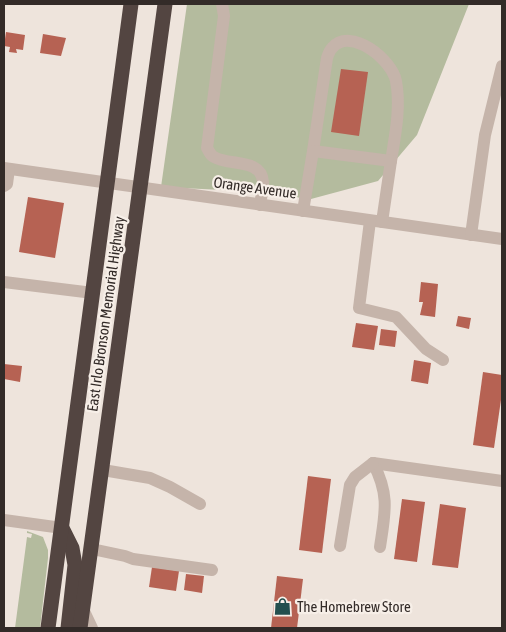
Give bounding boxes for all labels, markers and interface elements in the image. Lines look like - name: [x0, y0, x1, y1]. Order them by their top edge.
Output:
- street label: Orange Avenue: [212, 173, 298, 202]
- street label: East Irlo Bronson Memorial Highway: [83, 215, 128, 413]
- shop icon: The Homebrew Store: [273, 597, 293, 617]
- place label: The Homebrew Store: [297, 598, 411, 615]

